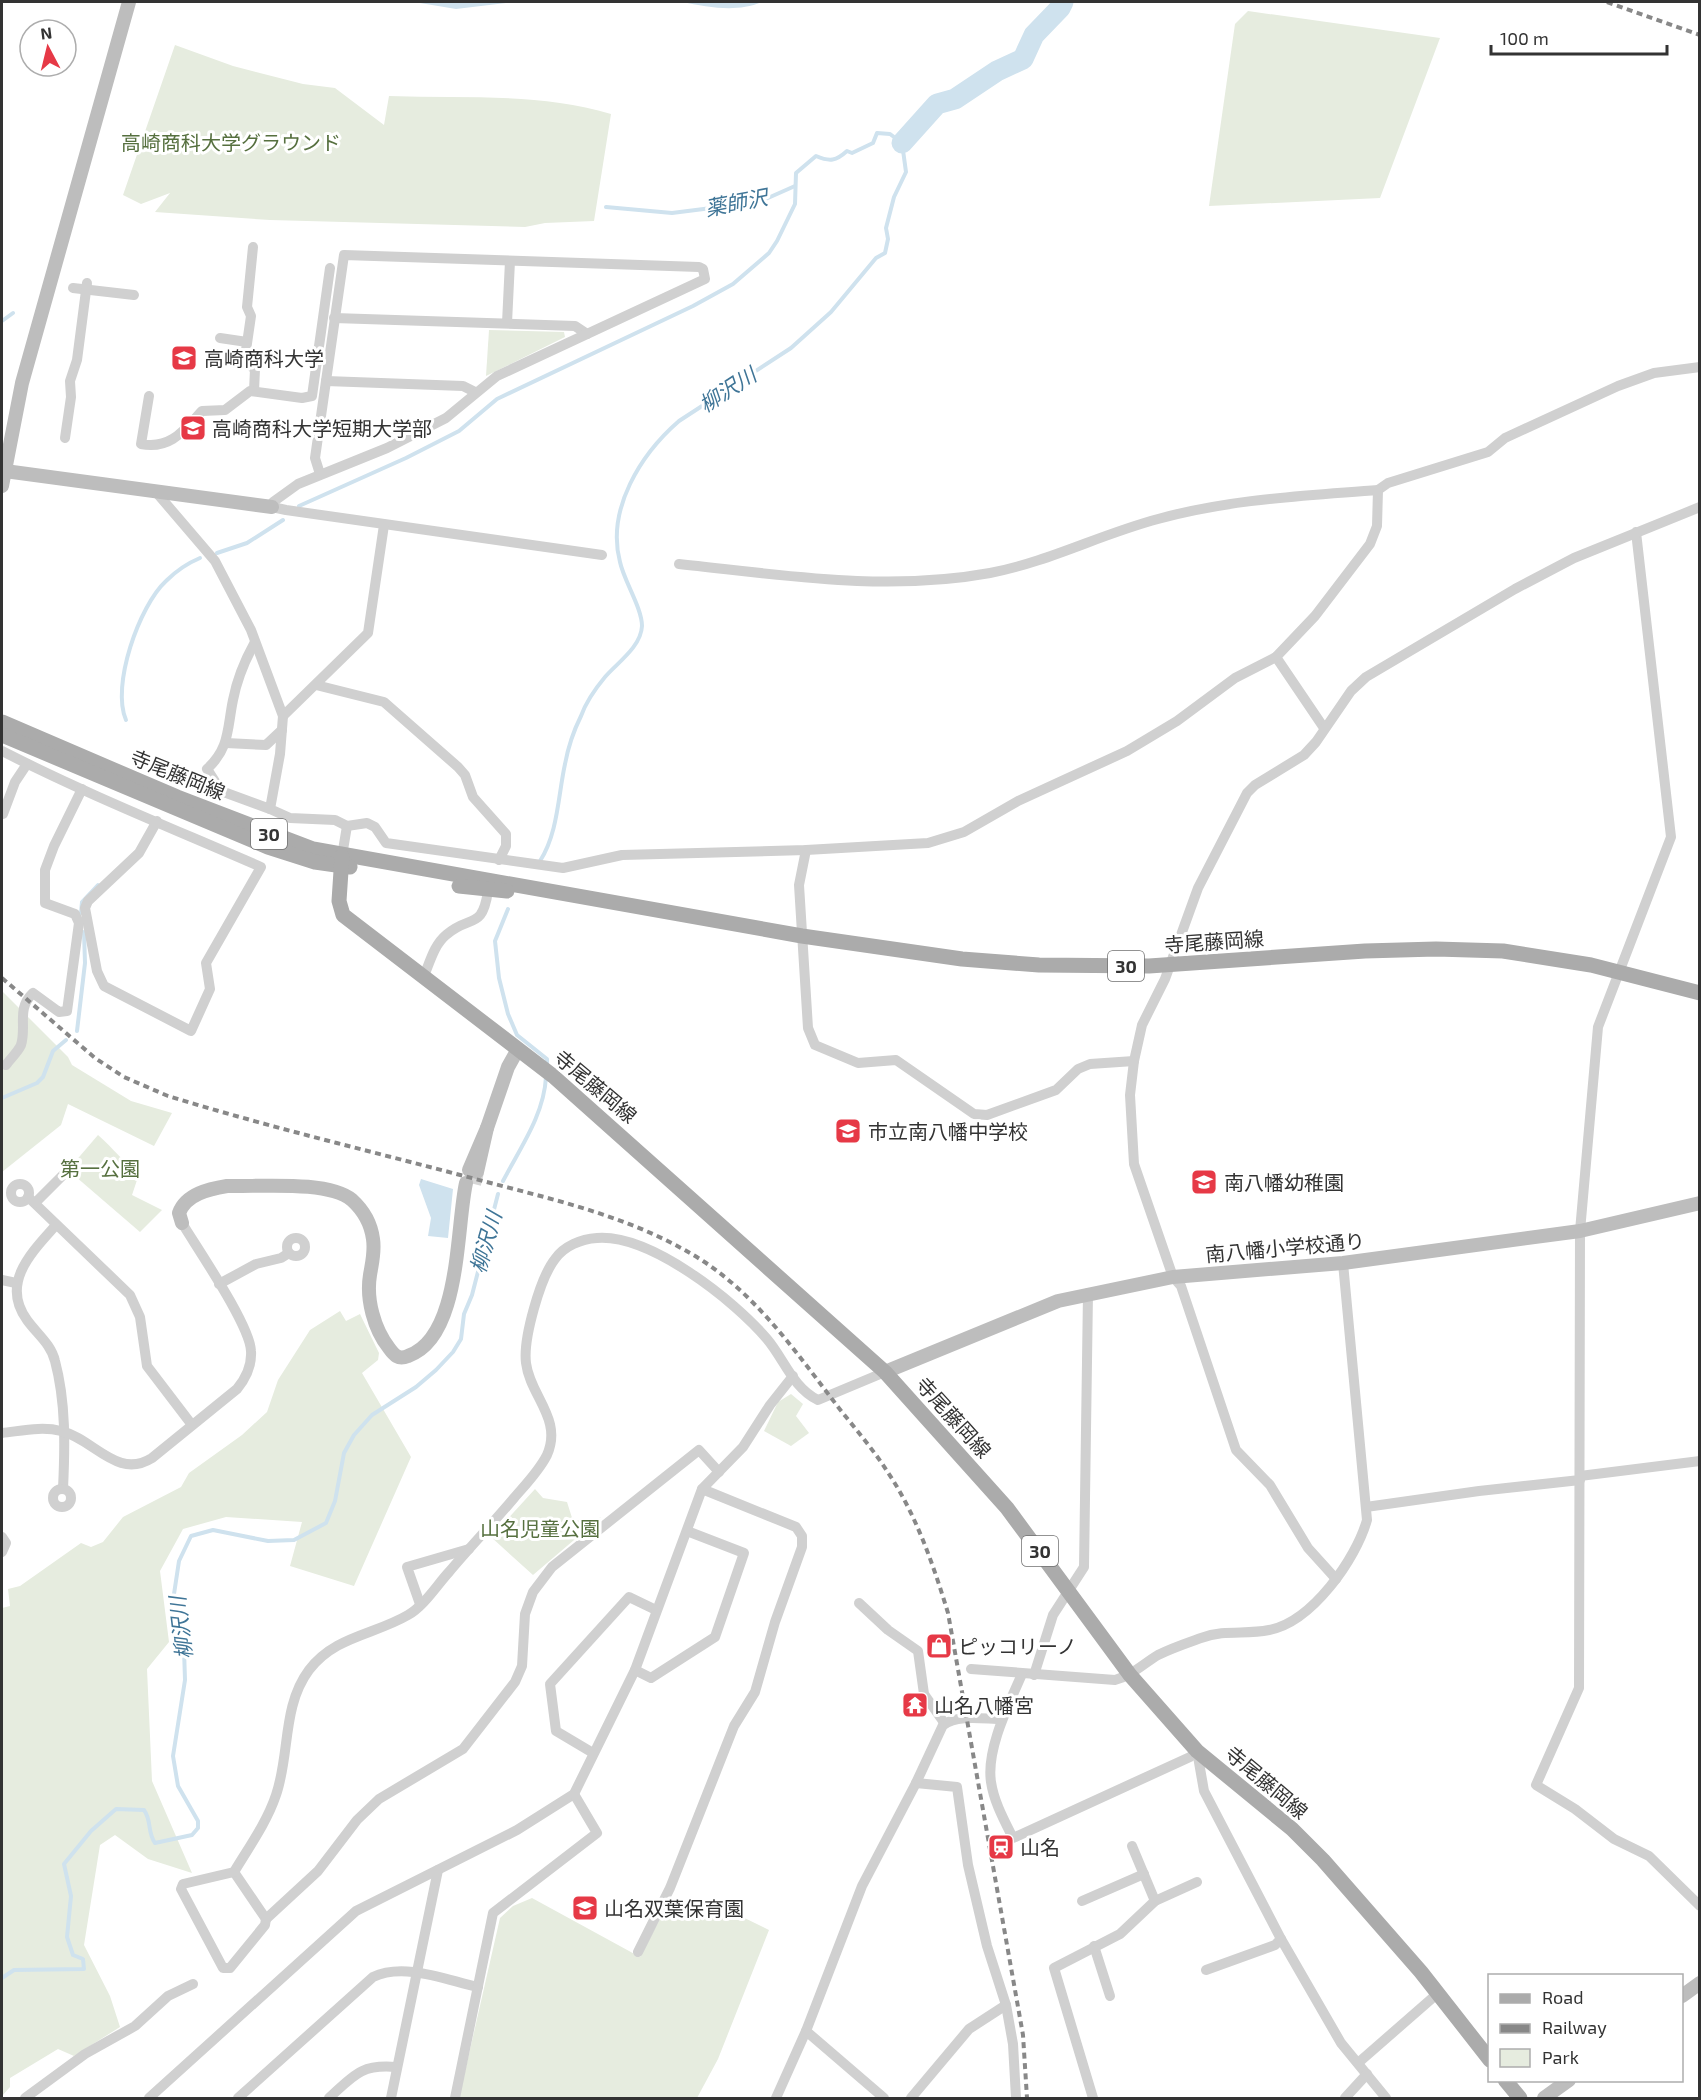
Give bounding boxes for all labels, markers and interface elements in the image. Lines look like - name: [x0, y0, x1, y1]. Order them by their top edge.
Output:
- north arrow: [18, 18, 78, 78]
- scale bar: [1491, 18, 1666, 56]
- text: N: [39, 22, 53, 43]
- text: 100 m: [1500, 27, 1549, 49]
- park label: 高崎商科大学グラウンド: [121, 130, 341, 154]
- water label: 薬師沢: [703, 183, 772, 220]
- school or university icon: 高崎商科大学: [169, 343, 199, 373]
- place label: 高崎商科大学: [204, 346, 324, 370]
- water label: 柳沢川: [694, 360, 762, 417]
- school or university icon: 高崎商科大学短期大学部: [178, 413, 208, 443]
- place label: 高崎商科大学短期大学部: [212, 416, 432, 440]
- street label: 寺尾藤岡線: [127, 744, 229, 804]
- road number: 30: [251, 819, 287, 849]
- street label: 寺尾藤岡線: [1163, 926, 1265, 956]
- road number: 30: [1108, 951, 1144, 981]
- street label: 寺尾藤岡線: [550, 1045, 642, 1127]
- school or university icon: 市立南八幡中学校: [833, 1116, 863, 1146]
- place label: 市立南八幡中学校: [868, 1119, 1028, 1143]
- park label: 第一公園: [60, 1156, 140, 1180]
- school or university icon: 南八幡幼稚園: [1189, 1167, 1219, 1197]
- place label: 南八幡幼稚園: [1224, 1170, 1344, 1194]
- water label: 柳沢川: [464, 1206, 506, 1276]
- street label: 南八幡小学校通り: [1204, 1228, 1366, 1266]
- street label: 寺尾藤岡線: [912, 1372, 996, 1462]
- park label: 山名児童公園: [480, 1516, 600, 1540]
- road number: 30: [1022, 1536, 1058, 1566]
- water label: 柳沢川: [164, 1593, 196, 1661]
- shop icon: ピッコリーノ: [924, 1631, 954, 1661]
- place label: ピッコリーノ: [958, 1634, 1077, 1658]
- temple icon: 山名八幡宮: [900, 1690, 930, 1720]
- place label: 山名八幡宮: [934, 1693, 1034, 1717]
- street label: 寺尾藤岡線: [1221, 1741, 1313, 1823]
- station icon: 山名: [986, 1832, 1016, 1862]
- place label: 山名: [1020, 1835, 1060, 1859]
- school or university icon: 山名双葉保育園: [570, 1893, 600, 1923]
- place label: 山名双葉保育園: [604, 1896, 744, 1920]
- legend: [1488, 1974, 1683, 2082]
- text: Road: [1542, 1986, 1583, 2008]
- text: Railway: [1542, 2016, 1607, 2038]
- text: Park: [1542, 2046, 1579, 2068]

